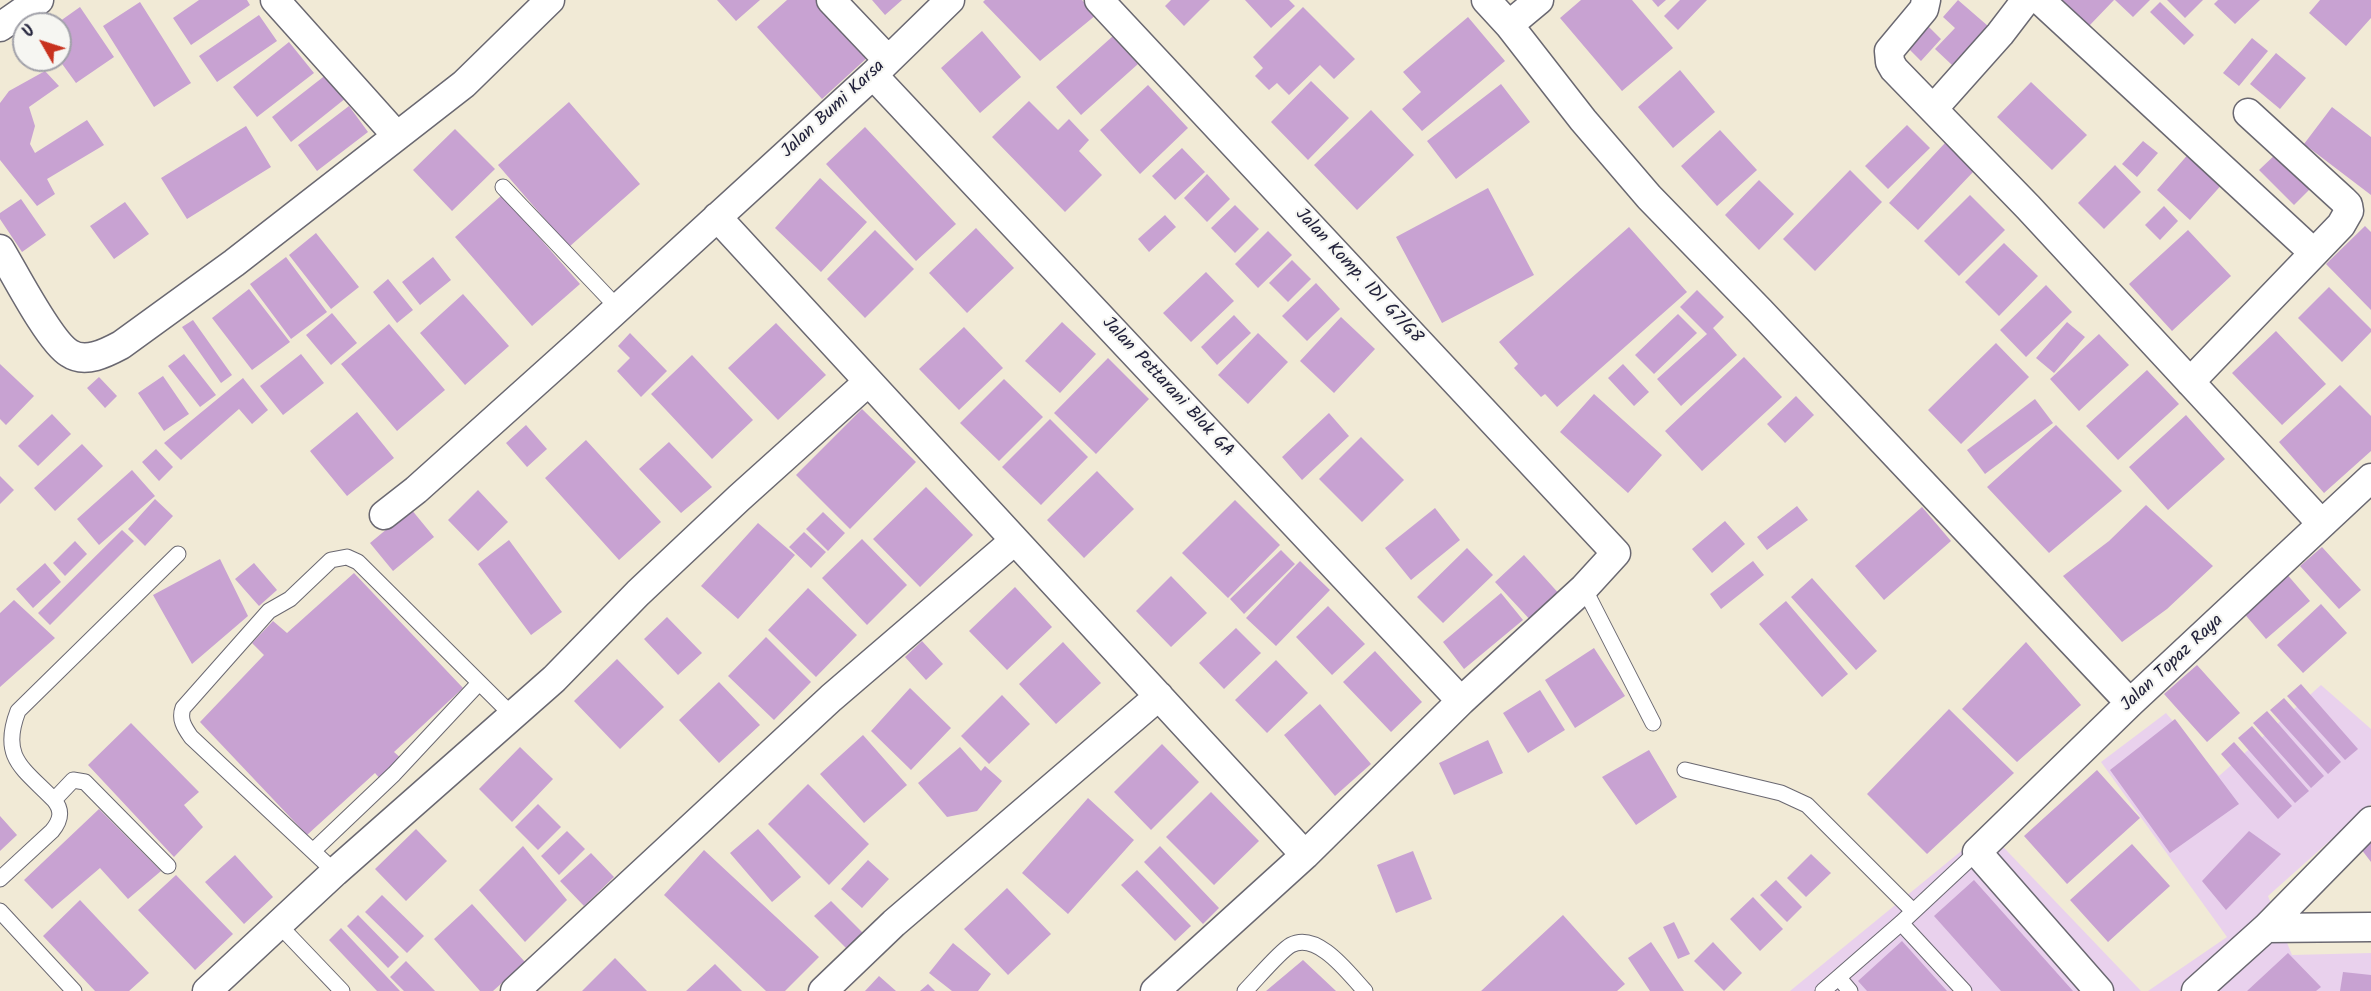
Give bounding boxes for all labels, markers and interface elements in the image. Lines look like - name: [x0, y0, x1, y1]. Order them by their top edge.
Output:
- north arrow: [12, 12, 72, 72]
- text: U: [16, 20, 42, 43]
- street label: Jalan Bumi Karsa: [778, 57, 890, 163]
- street label: Jalan Komp. IDI G7/G8: [1290, 205, 1426, 349]
- street label: Jalan Pettarani Blok GA: [1096, 313, 1238, 463]
- street label: Jalan Topaz Raya: [2117, 611, 2229, 717]

